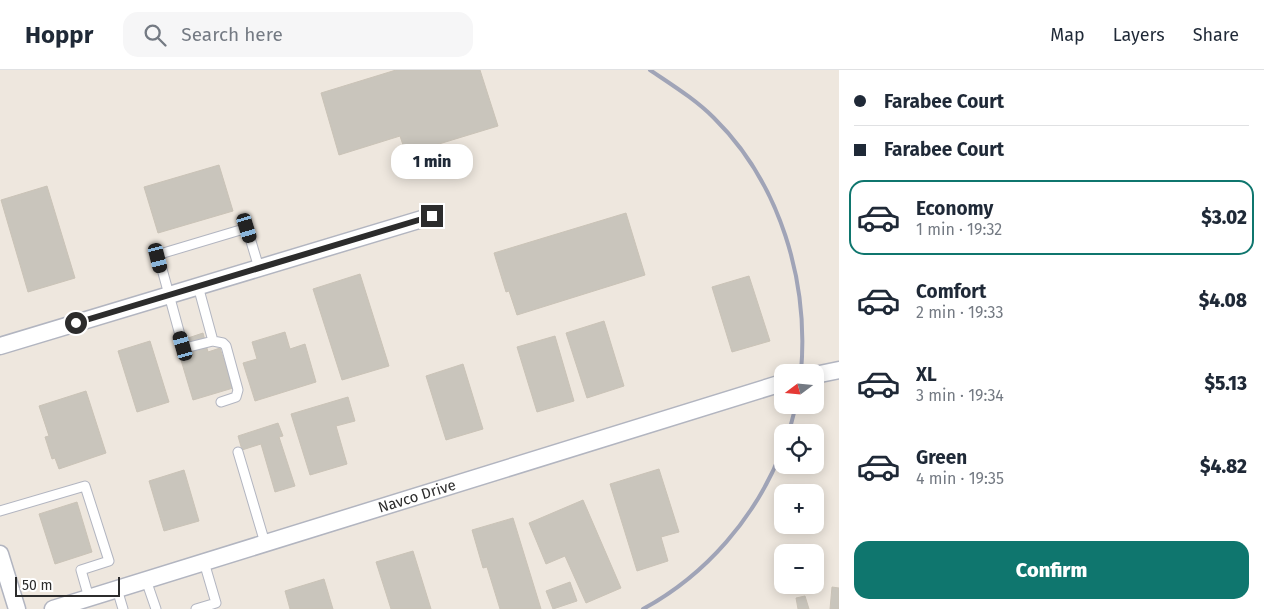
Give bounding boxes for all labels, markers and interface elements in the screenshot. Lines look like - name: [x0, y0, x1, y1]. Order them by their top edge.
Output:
- search box: [123, 12, 473, 57]
- text: Hoppr: [25, 21, 93, 49]
- icon: search: [141, 21, 169, 49]
- text: Search here: [181, 23, 283, 46]
- text: Map: [1050, 24, 1085, 46]
- text: Layers: [1113, 24, 1165, 46]
- text: Share: [1193, 24, 1239, 46]
- text: Farabee Court: [884, 90, 1004, 113]
- text: Farabee Court: [884, 138, 1004, 161]
- callout: 1 min: [391, 144, 473, 178]
- text: 1 min: [413, 152, 451, 171]
- icon: car: [856, 195, 901, 240]
- text: Economy: [916, 197, 993, 220]
- route end: [421, 205, 443, 227]
- text: $3.02: [1201, 206, 1247, 229]
- car: [235, 211, 258, 245]
- text: 1 min · 19:32: [916, 220, 1002, 239]
- car: [147, 242, 168, 274]
- icon: car: [856, 278, 901, 323]
- text: Comfort: [916, 280, 986, 303]
- text: $4.08: [1199, 289, 1247, 312]
- text: 2 min · 19:33: [916, 303, 1003, 322]
- route start: [65, 312, 87, 334]
- car: [171, 330, 194, 362]
- icon: car: [856, 361, 901, 406]
- text: XL: [916, 363, 937, 386]
- north arrow: [774, 364, 824, 414]
- map controls: [774, 364, 824, 594]
- text: $5.13: [1204, 372, 1247, 395]
- text: 3 min · 19:34: [916, 386, 1004, 405]
- button: locate: [774, 424, 824, 474]
- icon: car: [856, 444, 901, 489]
- text: Green: [916, 446, 967, 469]
- text: $4.82: [1200, 455, 1247, 478]
- text: 4 min · 19:35: [916, 469, 1004, 488]
- street label: Navco Drive: [376, 476, 458, 517]
- button: +: [774, 484, 824, 534]
- button: Confirm: [854, 541, 1249, 599]
- button: −: [774, 544, 824, 594]
- scale bar: [15, 574, 120, 597]
- text: 50 m: [22, 577, 53, 594]

